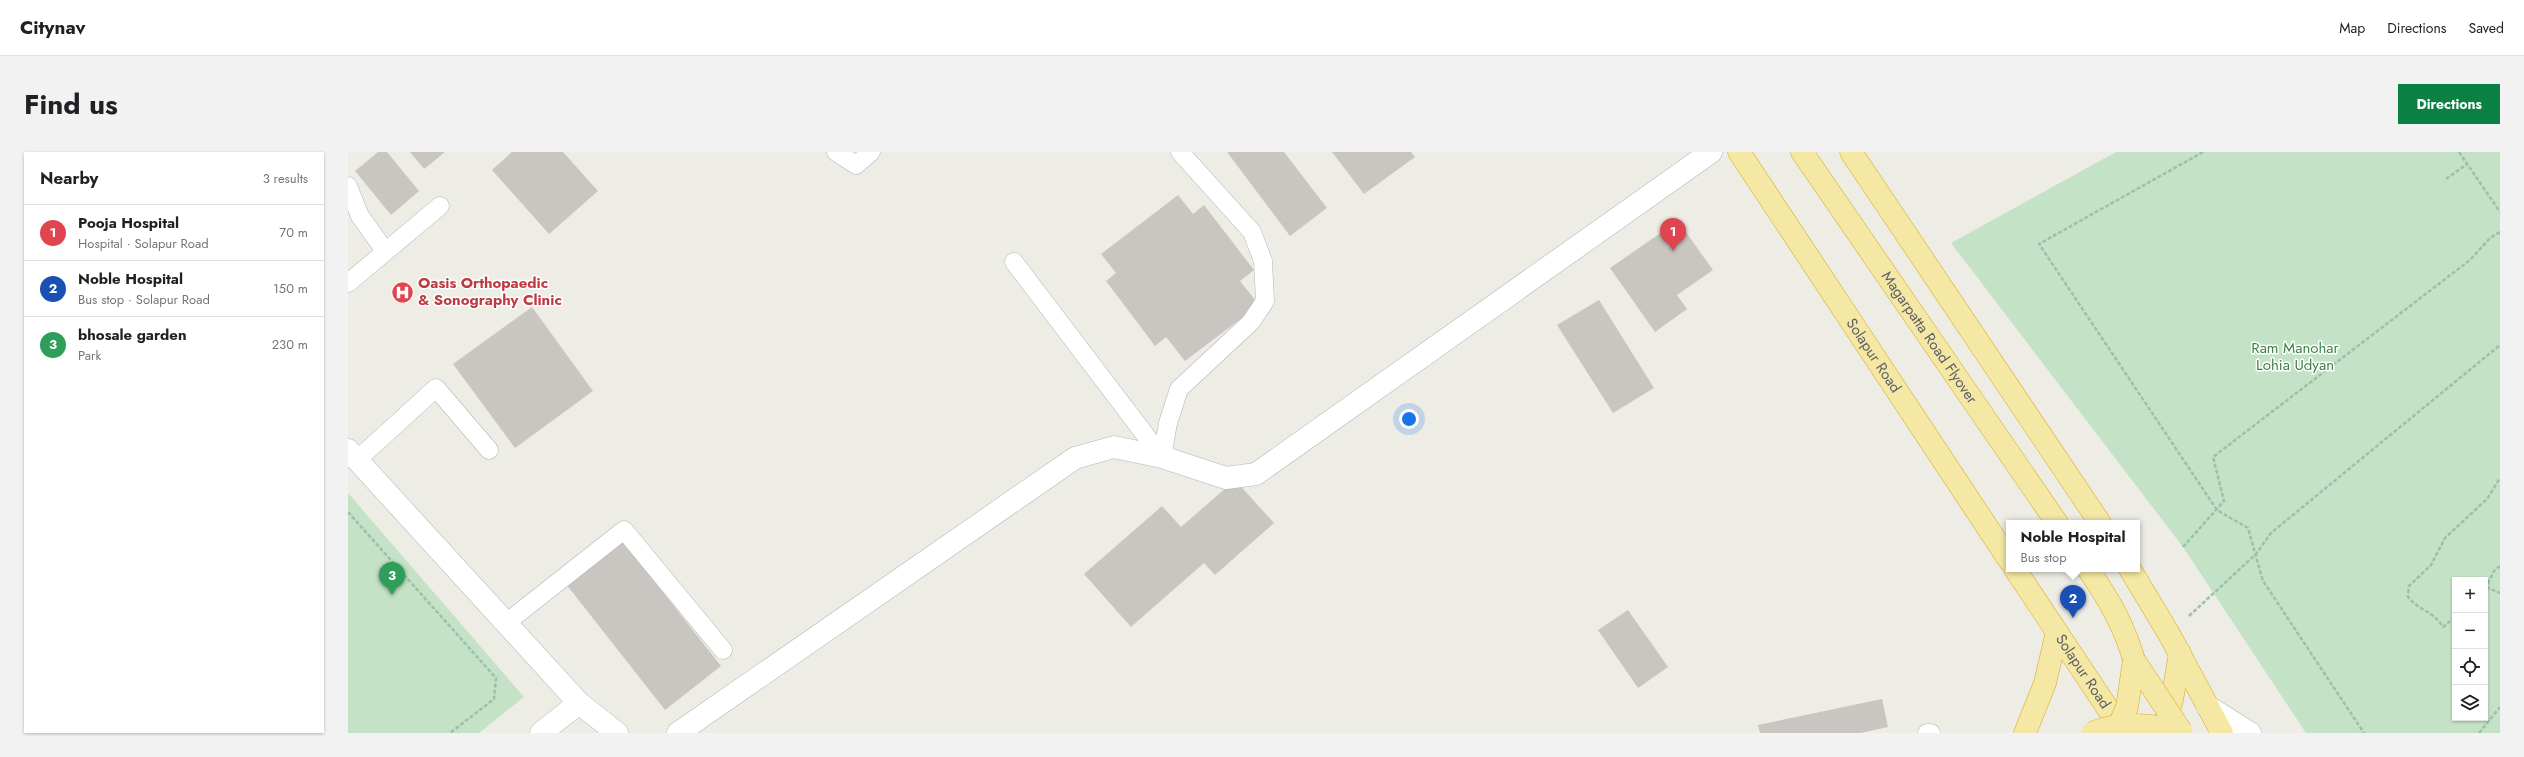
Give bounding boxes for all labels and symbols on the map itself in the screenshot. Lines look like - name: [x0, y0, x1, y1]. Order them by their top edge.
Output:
- pin: 1: [1660, 218, 1686, 251]
- street label: Magarpatta Road Flyover: [1876, 267, 1983, 409]
- place label: Oasis Orthopaedic & Sonography Clinic: [418, 272, 562, 311]
- hospital icon: Oasis Orthopaedic & Sonography Clinic: [390, 279, 416, 305]
- street label: Solapur Road: [1841, 314, 1906, 397]
- park label: Ram Manohar Lohia Udyan: [2251, 337, 2340, 376]
- your location: [1399, 409, 1419, 429]
- pin: 3: [379, 562, 405, 595]
- pin: 2: [2060, 585, 2086, 618]
- street label: Solapur Road: [2050, 630, 2116, 713]

